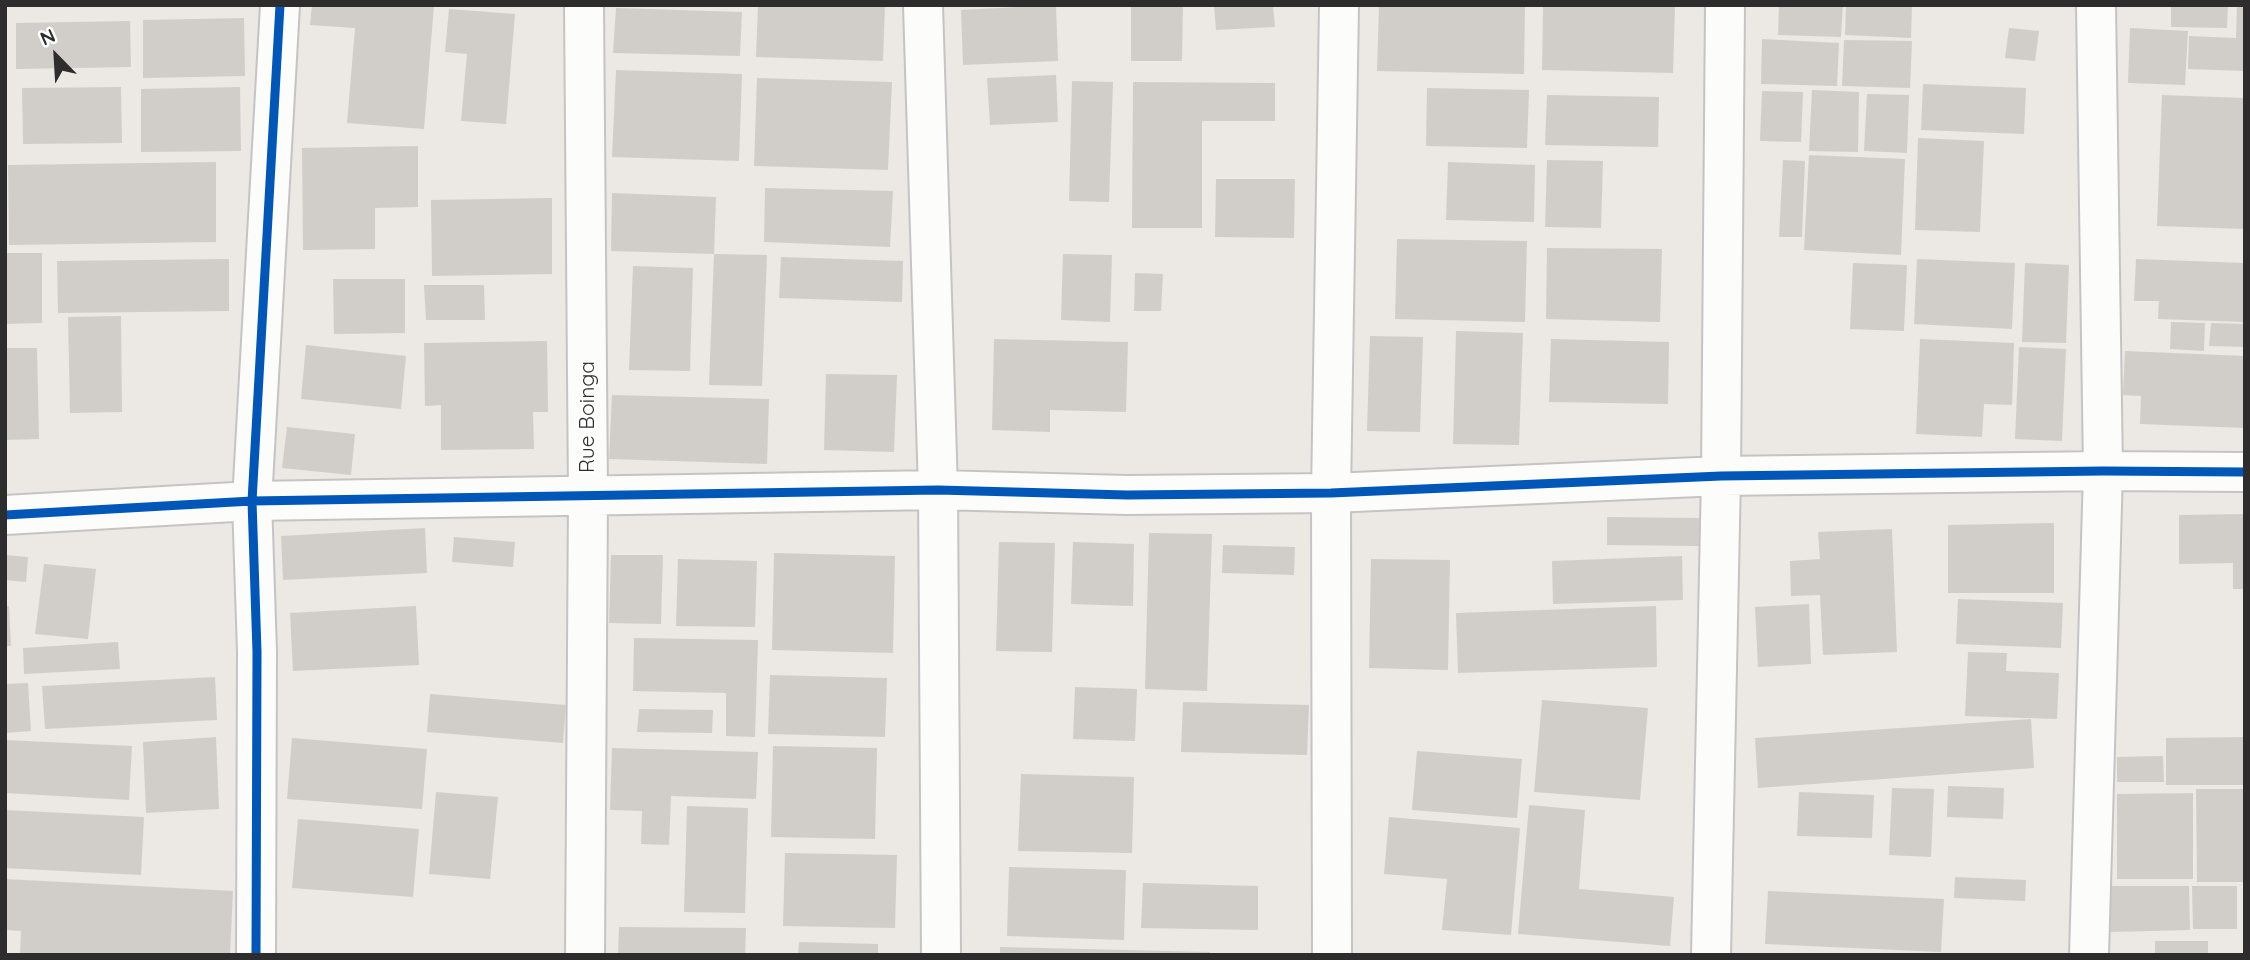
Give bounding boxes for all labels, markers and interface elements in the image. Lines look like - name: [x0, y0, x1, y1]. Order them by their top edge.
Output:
- north arrow: [21, 21, 91, 91]
- text: N: [36, 23, 59, 51]
- street label: Rue Boinga: [575, 361, 601, 473]

